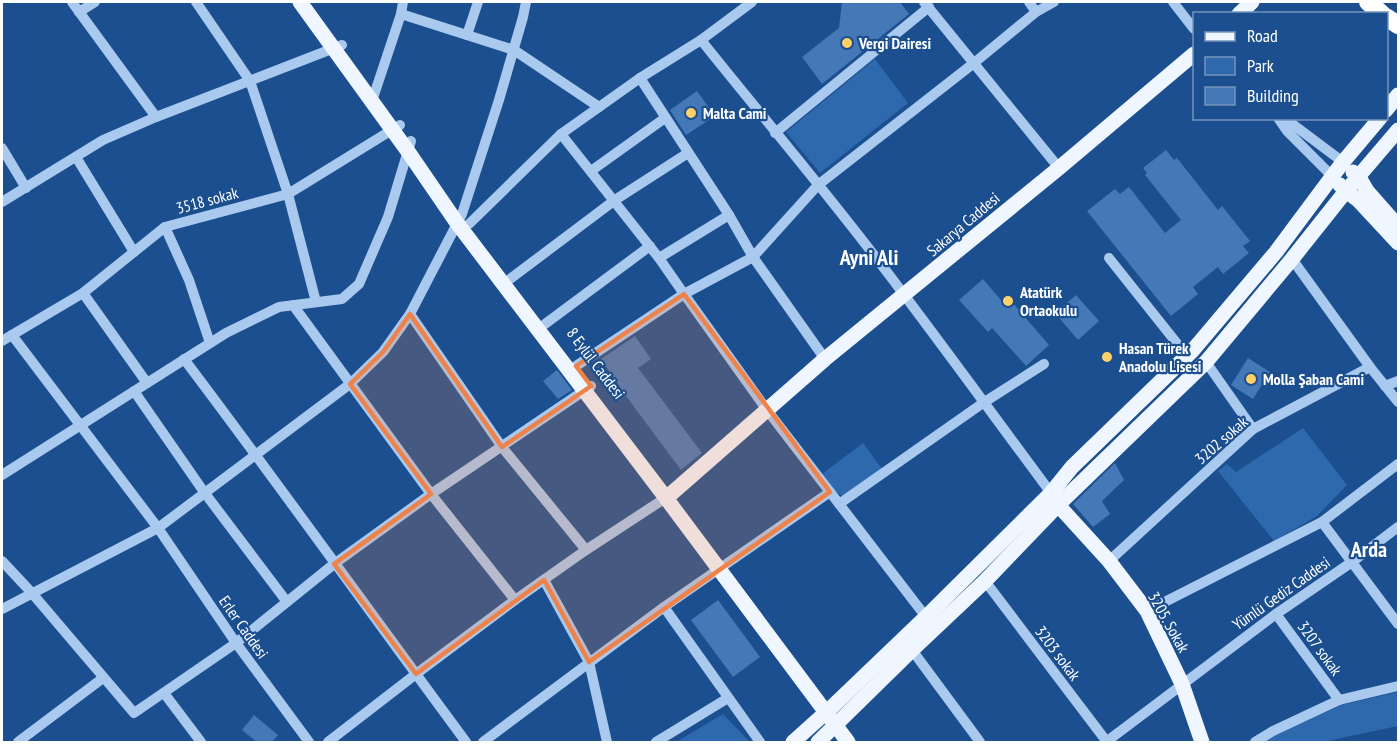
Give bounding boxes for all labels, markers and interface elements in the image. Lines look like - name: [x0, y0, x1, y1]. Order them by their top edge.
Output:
- legend: [1193, 12, 1388, 120]
- text: Road: [1247, 24, 1278, 47]
- place label: Vergi Dairesi: [858, 33, 931, 53]
- marker: Vergi Dairesi: [840, 36, 854, 50]
- text: Park: [1247, 54, 1274, 77]
- text: Building: [1247, 84, 1299, 107]
- place label: Malta Cami: [703, 103, 767, 123]
- marker: Malta Cami: [684, 106, 698, 120]
- street label: 3518 sokak: [174, 182, 241, 218]
- street label: Sakarya Caddesi: [923, 188, 1003, 260]
- district label: Ayni Ali: [839, 243, 898, 271]
- place label: Atatürk Ortaokulu: [1019, 282, 1077, 320]
- marker: Atatürk Ortaokulu: [1001, 294, 1015, 308]
- street label: 8 Eylül Caddesi: [563, 323, 629, 403]
- place label: Hasan Türek Anadolu Lisesi: [1118, 338, 1202, 376]
- marker: Hasan Türek Anadolu Lisesi: [1100, 350, 1114, 364]
- place label: Molla Şaban Cami: [1263, 369, 1364, 389]
- marker: Molla Şaban Cami: [1244, 372, 1258, 386]
- street label: 3202 sokak: [1191, 411, 1252, 468]
- district label: Arda: [1350, 535, 1387, 563]
- street label: Yümlü Gediz Caddesi: [1228, 552, 1334, 634]
- street label: 3205. Sokak: [1144, 588, 1194, 657]
- street label: Erler Caddesi: [215, 592, 273, 662]
- street label: 3207 sokak: [1294, 617, 1347, 680]
- street label: 3203 sokak: [1031, 622, 1086, 685]

